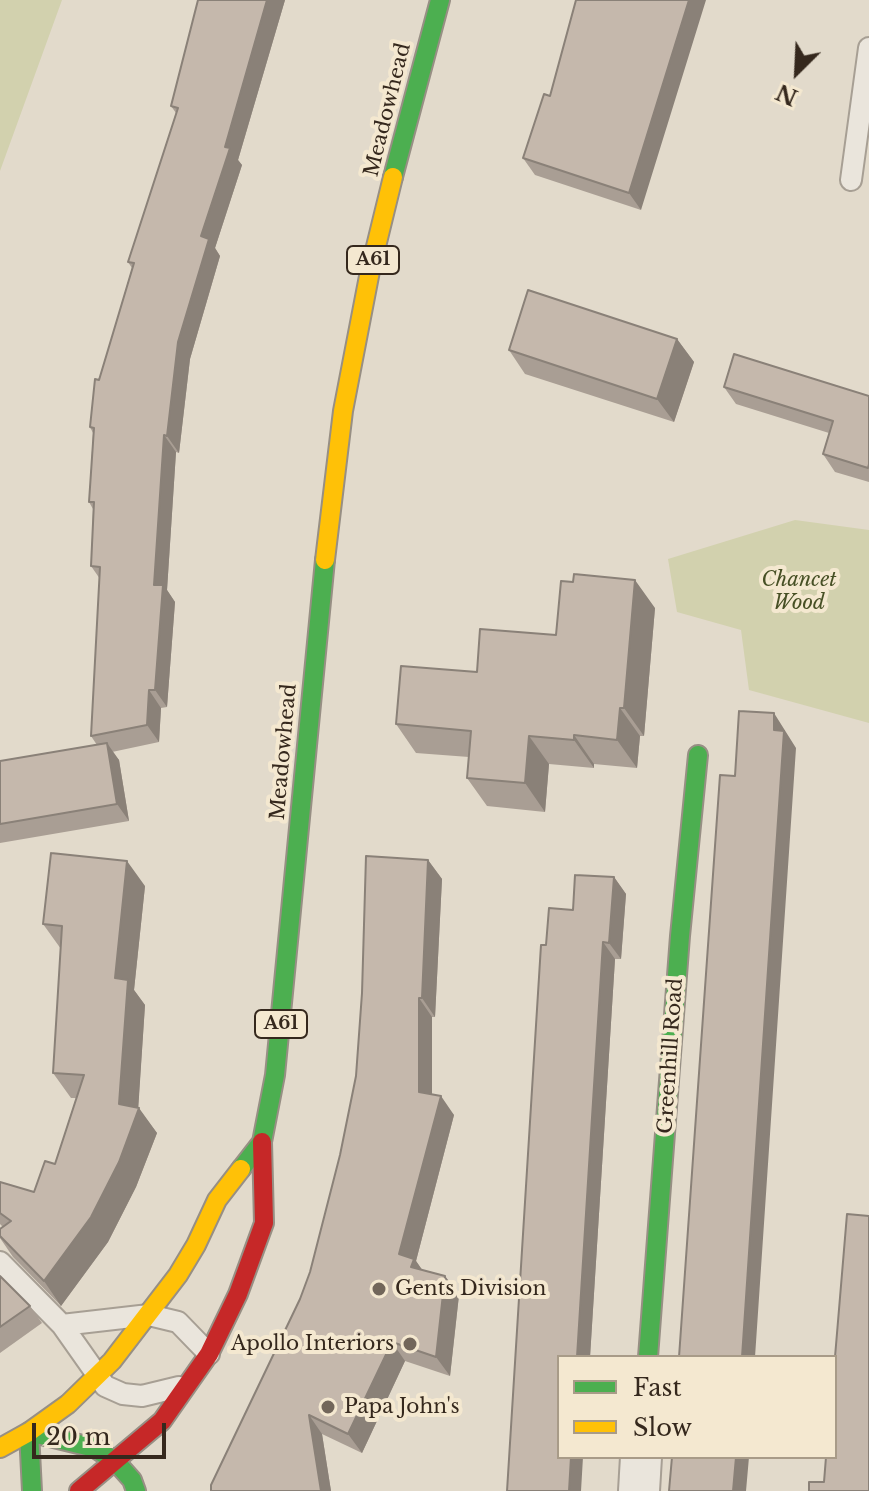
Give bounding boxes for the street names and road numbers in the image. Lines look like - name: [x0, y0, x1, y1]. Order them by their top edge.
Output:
- street label: Meadowhead: [360, 41, 416, 179]
- road number: A61: [347, 246, 399, 274]
- street label: Meadowhead: [266, 683, 302, 821]
- street label: Greenhill Road: [654, 977, 688, 1135]
- road number: A61: [255, 1010, 307, 1038]

